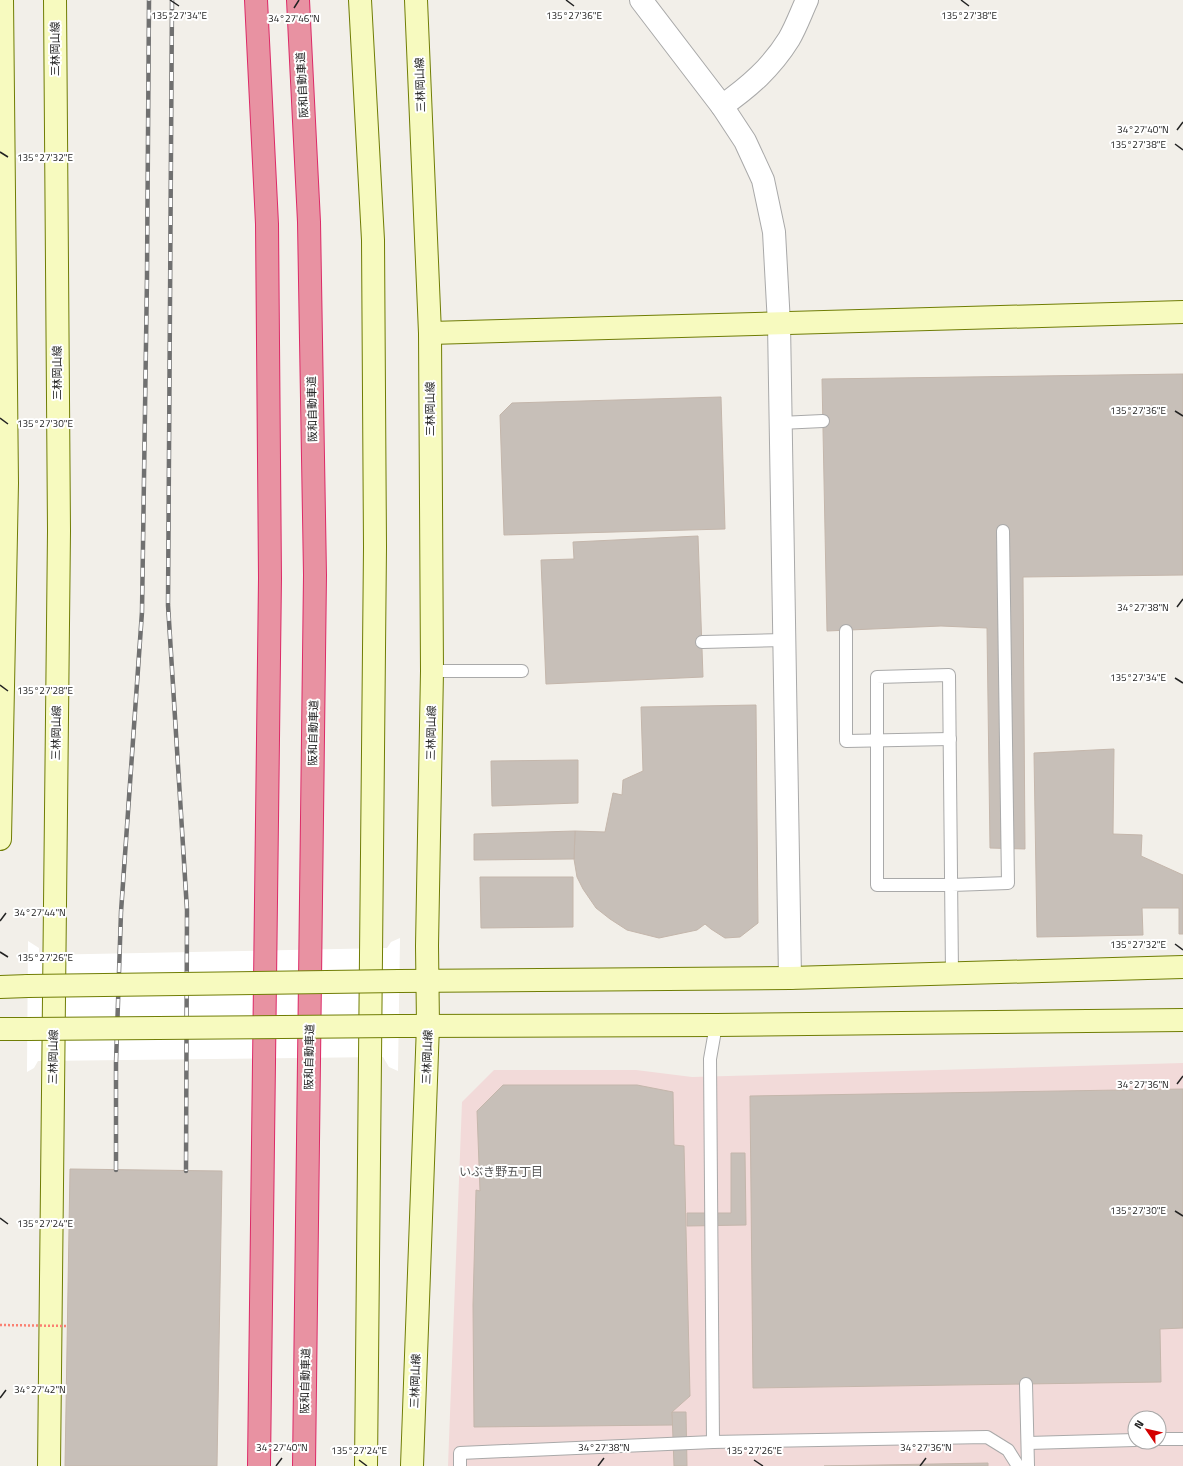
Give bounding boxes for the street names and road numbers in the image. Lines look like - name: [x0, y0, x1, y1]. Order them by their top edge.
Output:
- street label: 三林岡山線: [47, 22, 63, 77]
- street label: 阪和自動車道: [292, 52, 312, 118]
- street label: 三林岡山線: [411, 57, 429, 113]
- street label: 三林岡山線: [49, 346, 65, 401]
- street label: 阪和自動車道: [303, 376, 321, 442]
- street label: 三林岡山線: [422, 382, 438, 437]
- street label: 阪和自動車道: [304, 700, 322, 766]
- street label: 三林岡山線: [48, 705, 64, 761]
- street label: 三林岡山線: [423, 705, 439, 761]
- street label: 阪和自動車道: [300, 1024, 318, 1090]
- street label: 三林岡山線: [45, 1029, 61, 1085]
- street label: 三林岡山線: [418, 1029, 436, 1085]
- street label: 阪和自動車道: [296, 1348, 314, 1414]
- street label: 三林岡山線: [406, 1353, 424, 1409]

